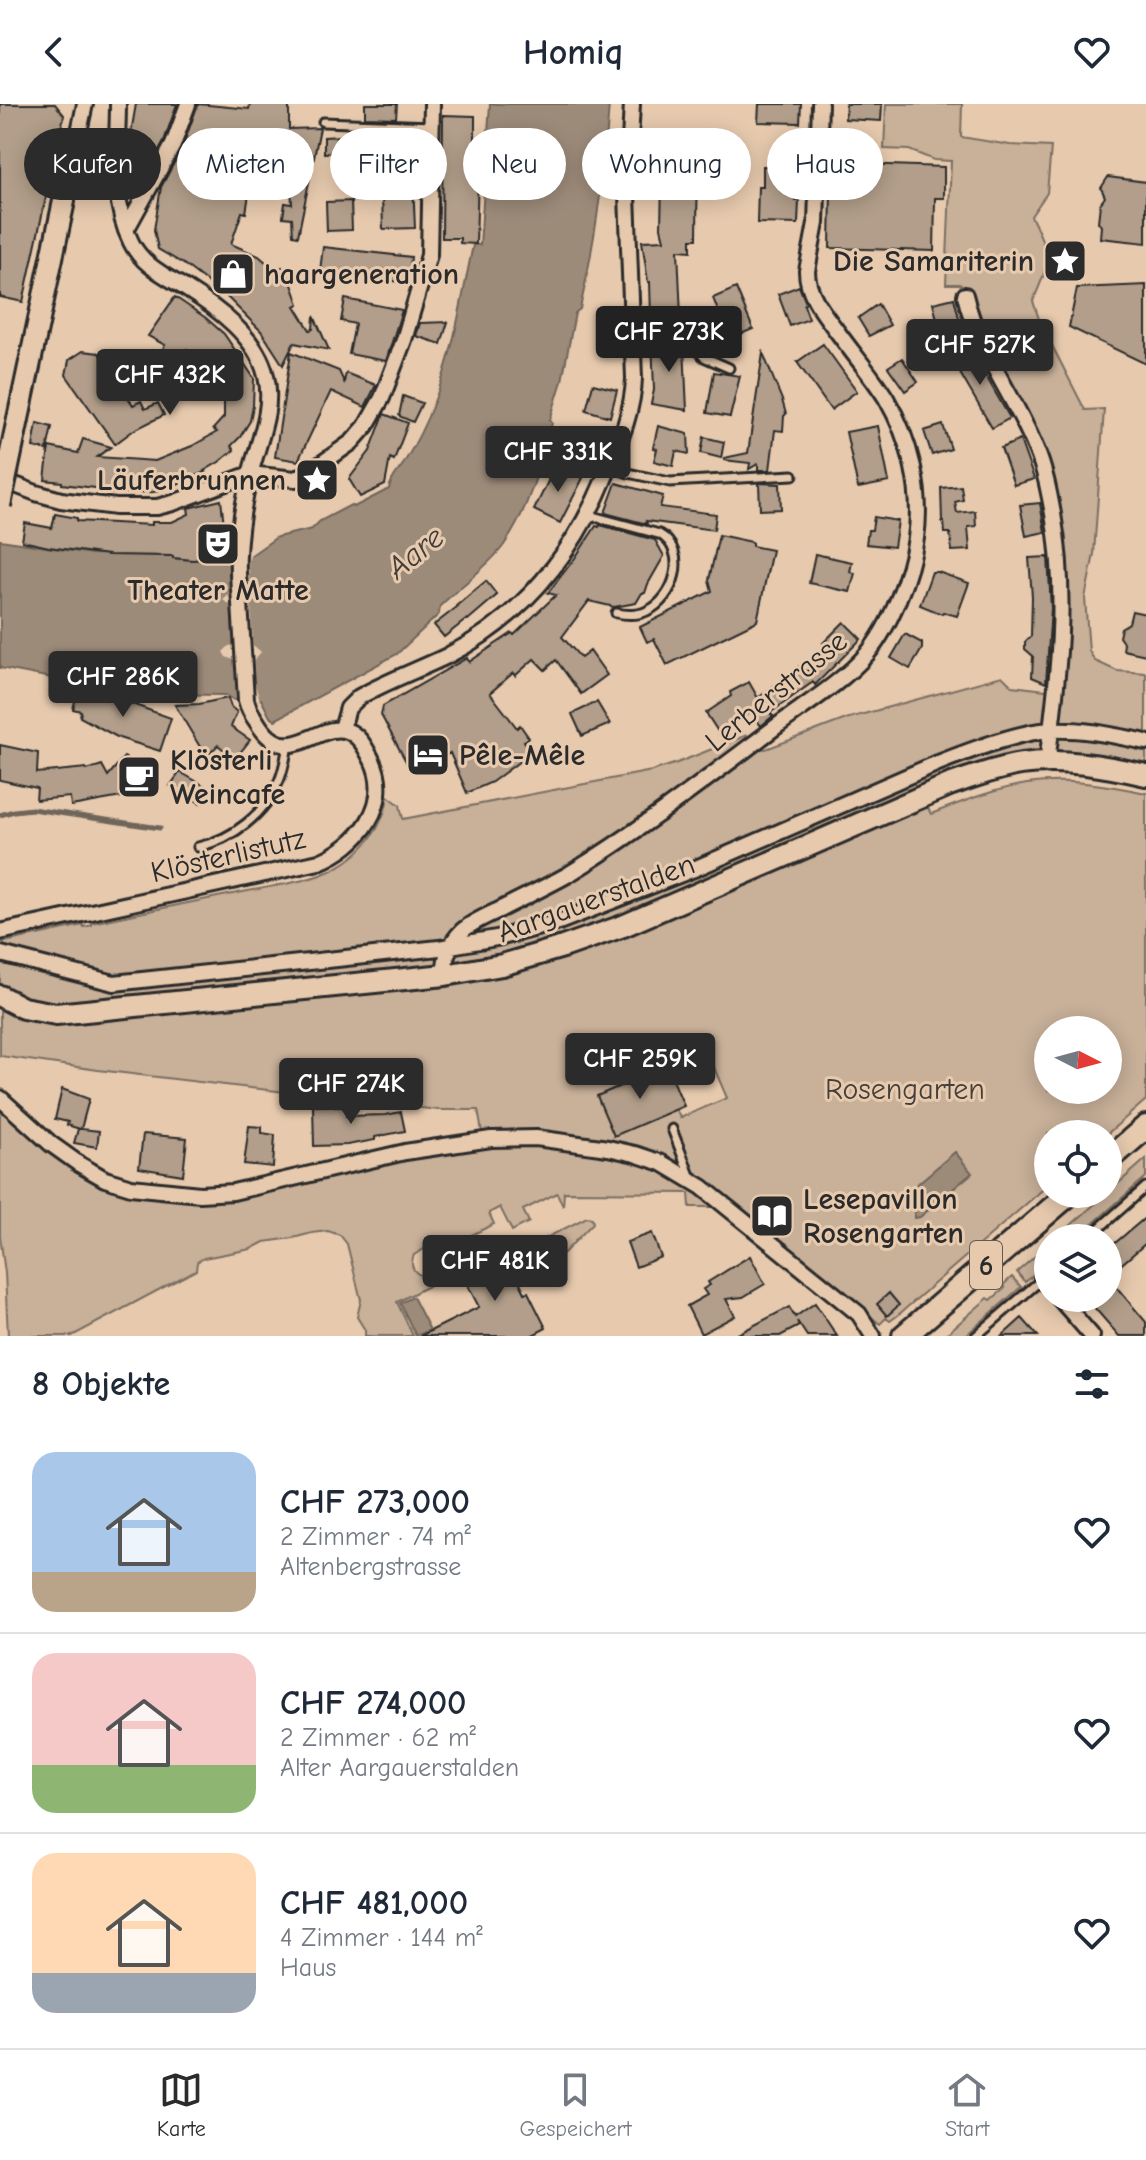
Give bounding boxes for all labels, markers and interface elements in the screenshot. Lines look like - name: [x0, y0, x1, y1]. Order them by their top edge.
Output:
- icon: back: [32, 30, 76, 74]
- icon: heart: [1070, 30, 1114, 74]
- text: Homiq: [523, 32, 623, 73]
- chip: Kaufen: [24, 128, 161, 200]
- chip: Mieten: [177, 128, 314, 200]
- chip: Filter: [330, 128, 447, 200]
- chip: Neu: [463, 128, 566, 200]
- chip: Wohnung: [582, 128, 751, 200]
- chip: Haus: [767, 128, 883, 200]
- place icon: Die Samariterin: [1041, 237, 1089, 285]
- place label: Die Samariterin: [833, 244, 1034, 279]
- shop icon: haargeneration: [209, 250, 257, 298]
- place label: haargeneration: [264, 257, 459, 292]
- pin: CHF 273K: [586, 306, 752, 374]
- text: CHF 273K: [614, 317, 724, 347]
- pin: CHF 527K: [897, 319, 1063, 387]
- text: CHF 527K: [924, 330, 1036, 360]
- pin: CHF 432K: [87, 349, 253, 417]
- text: CHF 432K: [114, 360, 226, 390]
- pin: CHF 331K: [475, 426, 641, 494]
- text: CHF 331K: [503, 437, 613, 467]
- place icon: Läuferbrunnen: [293, 456, 341, 504]
- place label: Läuferbrunnen: [97, 463, 286, 498]
- water label: Aare: [378, 518, 451, 587]
- theatre icon: Theater Matte: [194, 520, 242, 568]
- place label: Theater Matte: [127, 573, 309, 608]
- street label: Lerberstrasse: [698, 624, 854, 759]
- pin: CHF 286K: [40, 651, 206, 719]
- text: CHF 286K: [66, 662, 180, 692]
- hotel icon: Pêle-Mêle: [404, 731, 452, 779]
- place label: Pêle-Mêle: [459, 738, 585, 773]
- place label: Klösterli Weincafe: [170, 743, 285, 812]
- cafe icon: Klösterli Weincafe: [115, 753, 163, 801]
- street label: Klösterlistutz: [147, 821, 309, 890]
- street label: Aargauerstalden: [493, 847, 700, 950]
- north arrow: [1034, 1016, 1122, 1104]
- map controls: [1034, 1016, 1122, 1312]
- pin: CHF 259K: [557, 1033, 723, 1101]
- text: CHF 259K: [583, 1044, 697, 1074]
- pin: CHF 274K: [268, 1058, 434, 1126]
- text: CHF 274K: [297, 1069, 405, 1099]
- park label: Rosengarten: [825, 1072, 985, 1107]
- button: locate: [1034, 1120, 1122, 1208]
- place label: Lesepavillon Rosengarten: [803, 1182, 964, 1251]
- library icon: Lesepavillon Rosengarten: [748, 1192, 796, 1240]
- button: layers: [1034, 1224, 1122, 1312]
- pin: CHF 481K: [412, 1235, 578, 1303]
- road number: 6: [970, 1241, 1002, 1289]
- text: CHF 481K: [441, 1246, 549, 1276]
- icon: filters: [1070, 1362, 1114, 1406]
- text: 8 Objekte: [32, 1364, 170, 1404]
- text: CHF 273,000: [280, 1482, 470, 1522]
- icon: home: [96, 1484, 192, 1580]
- icon: heart: [1070, 1510, 1114, 1554]
- text: 2 Zimmer · 74 m²: [280, 1522, 471, 1552]
- text: Altenbergstrasse: [280, 1552, 461, 1582]
- text: CHF 274,000: [280, 1683, 467, 1723]
- icon: home: [96, 1685, 192, 1781]
- icon: heart: [1070, 1711, 1114, 1755]
- text: 2 Zimmer · 62 m²: [280, 1723, 476, 1753]
- text: Alter Aargauerstalden: [280, 1753, 519, 1783]
- text: CHF 481,000: [280, 1883, 468, 1923]
- icon: home: [96, 1885, 192, 1981]
- icon: heart: [1070, 1911, 1114, 1955]
- text: 4 Zimmer · 144 m²: [280, 1923, 483, 1953]
- text: Haus: [280, 1953, 336, 1983]
- tab: Karte: [157, 2068, 206, 2142]
- tab: Gespeichert: [519, 2068, 631, 2142]
- tab: Start: [945, 2068, 989, 2142]

